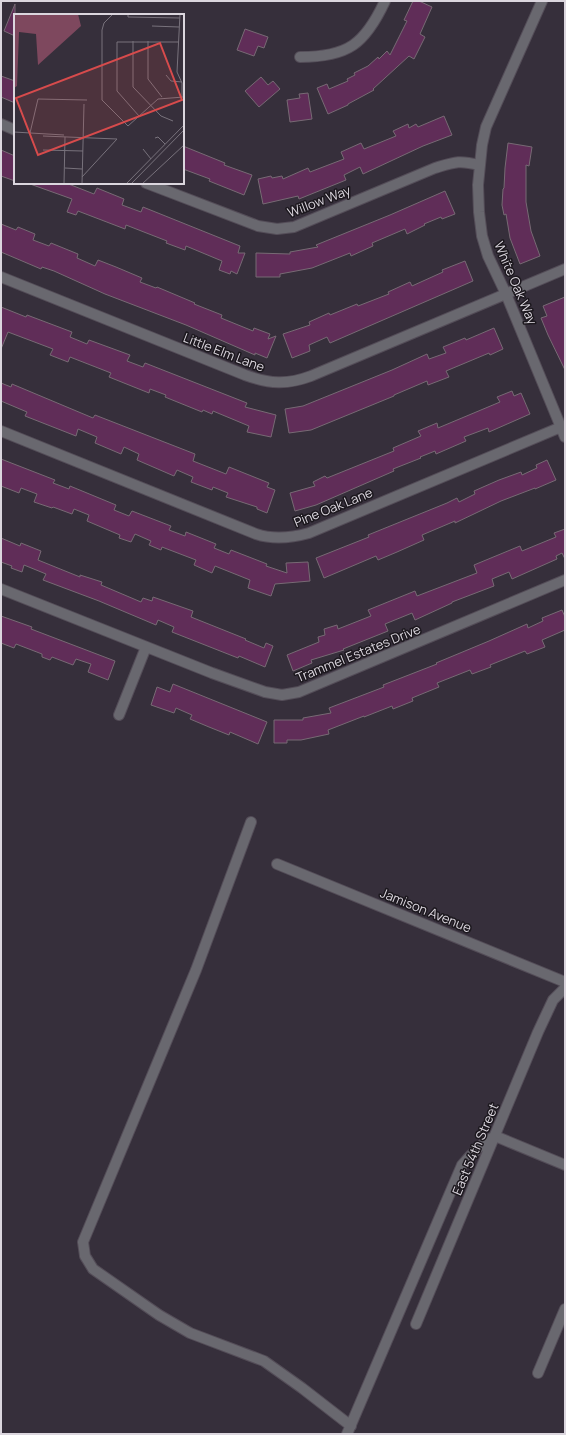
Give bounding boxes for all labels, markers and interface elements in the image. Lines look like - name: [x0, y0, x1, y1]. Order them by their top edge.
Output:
- inset map: [14, 14, 184, 184]
- street label: Willow Way: [285, 181, 353, 221]
- street label: White Oak Way: [490, 239, 542, 328]
- street label: Little Elm Lane: [181, 328, 268, 376]
- street label: Pine Oak Lane: [291, 483, 375, 531]
- street label: Trammel Estates Drive: [293, 620, 423, 686]
- street label: Jamison Avenue: [378, 884, 475, 937]
- street label: East 54th Street: [448, 1100, 502, 1198]

